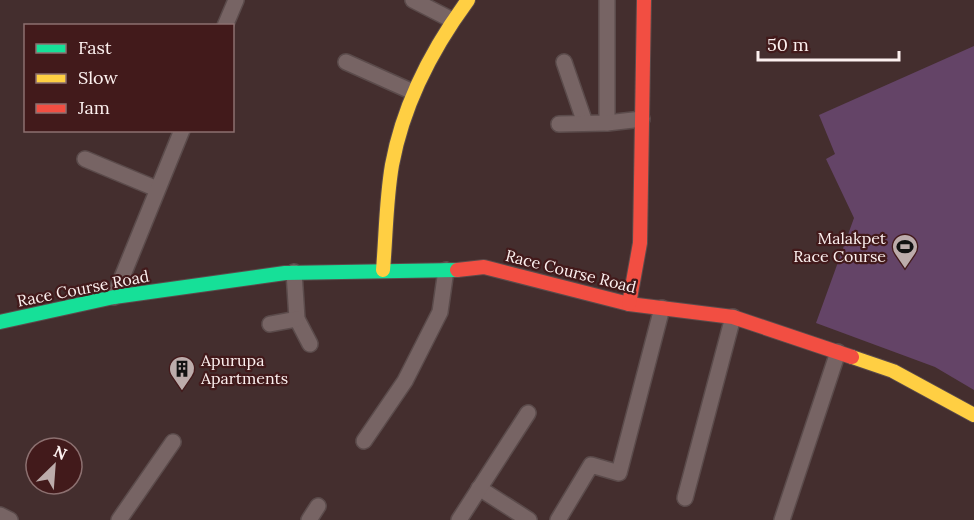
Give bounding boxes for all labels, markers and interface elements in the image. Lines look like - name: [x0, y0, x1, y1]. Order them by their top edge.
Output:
- legend: [24, 24, 234, 132]
- scale bar: [758, 24, 899, 62]
- text: 50 m: [767, 33, 809, 56]
- text: Fast: [78, 36, 112, 59]
- text: Slow: [78, 66, 118, 89]
- text: Jam: [77, 96, 110, 119]
- place label: Malakpet Race Course: [793, 228, 887, 266]
- sports icon: Malakpet Race Course: [890, 232, 920, 270]
- street label: Race Course Road: [504, 245, 639, 297]
- street label: Race Course Road: [15, 265, 151, 311]
- place label: Apurupa Apartments: [200, 350, 288, 388]
- building icon: Apurupa Apartments: [167, 354, 197, 392]
- north arrow: [24, 436, 84, 496]
- text: N: [51, 441, 70, 464]

